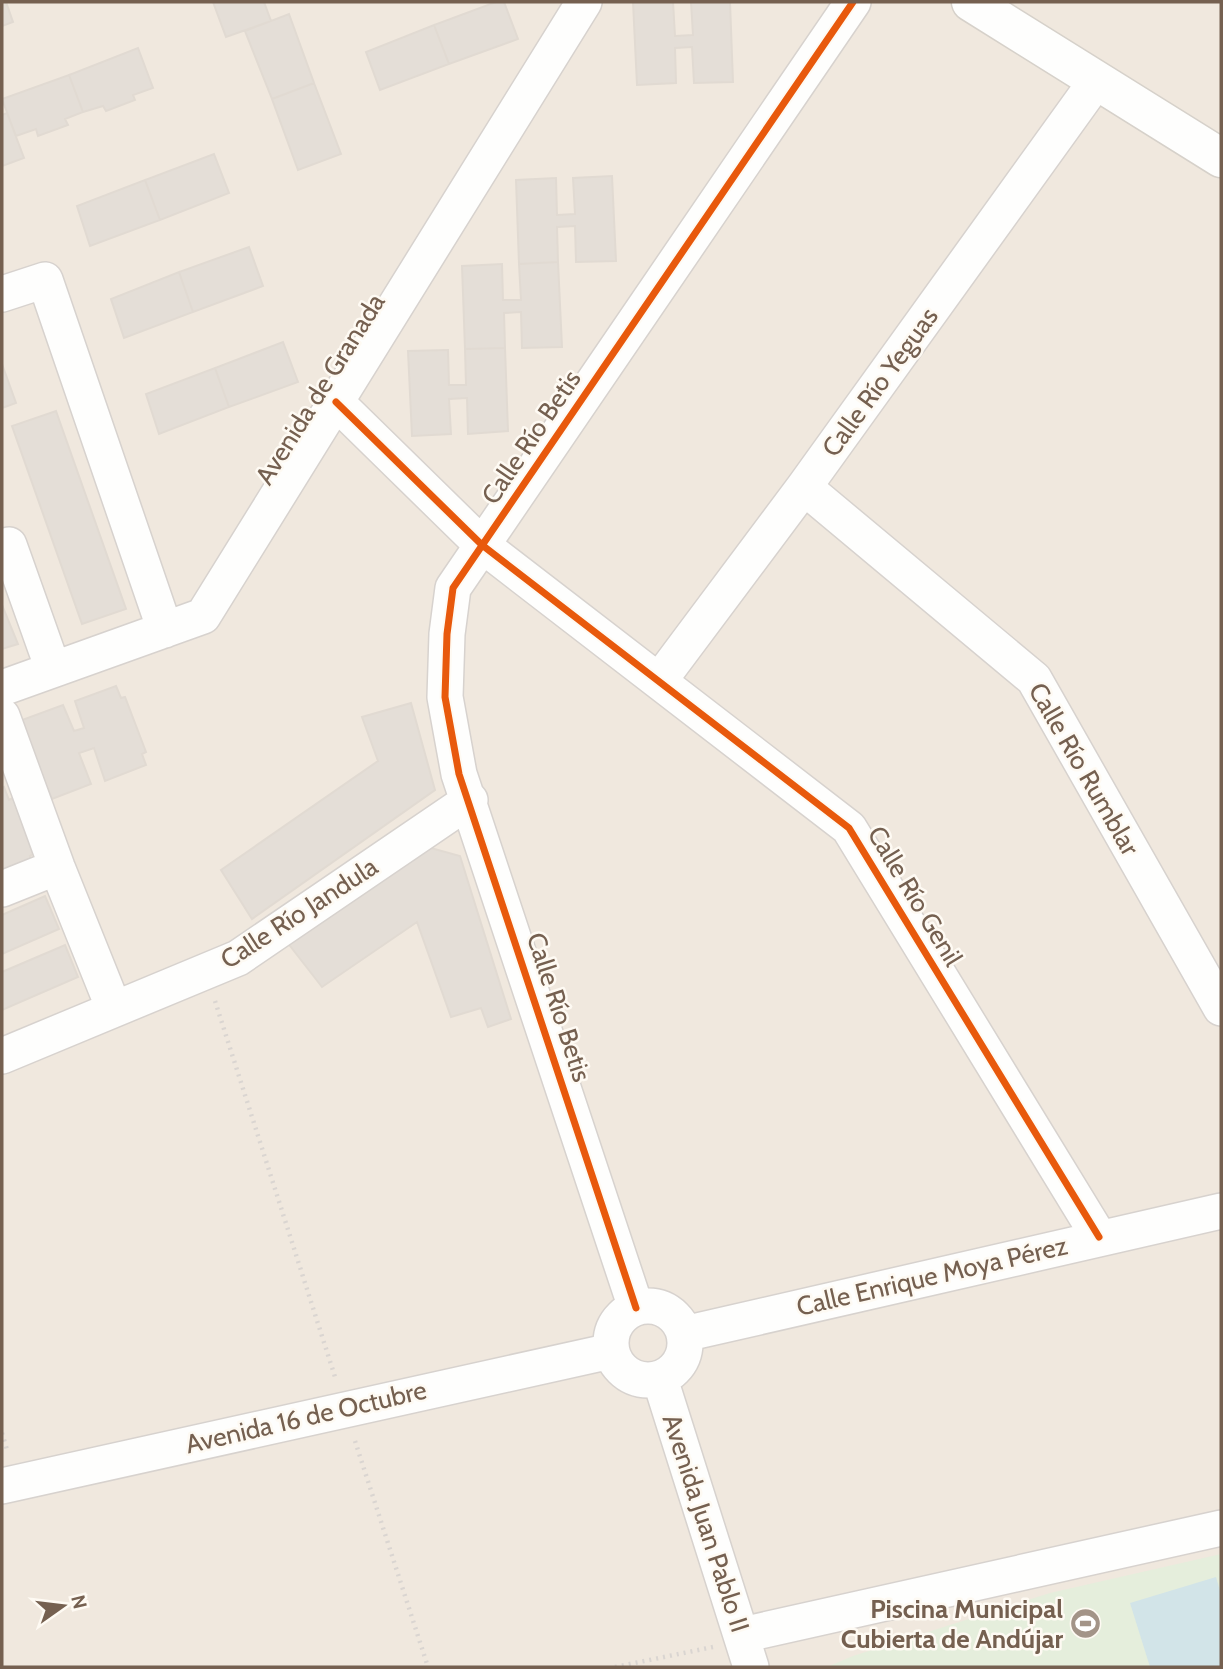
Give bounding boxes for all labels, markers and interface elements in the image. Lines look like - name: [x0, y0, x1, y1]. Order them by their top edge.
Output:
- street label: Avenida de Granada: [248, 287, 392, 490]
- street label: Calle Río Yeguas: [815, 301, 945, 463]
- street label: Calle Río Betis: [474, 364, 588, 510]
- street label: Calle Río Rumblar: [1022, 677, 1147, 862]
- street label: Calle Río Genil: [861, 820, 969, 972]
- street label: Calle Río Jandula: [214, 850, 384, 976]
- street label: Calle Río Betis: [520, 928, 598, 1086]
- street label: Calle Enrique Moya Pérez: [793, 1229, 1071, 1323]
- street label: Avenida 16 de Octubre: [182, 1374, 430, 1460]
- street label: Avenida Juan Pablo II: [656, 1410, 756, 1636]
- north arrow: [28, 1571, 98, 1641]
- text: N: [66, 1593, 92, 1611]
- place label: Piscina Municipal Cubierta de Andújar: [841, 1593, 1063, 1655]
- sports icon: Piscina Municipal Cubierta de Andújar: [1069, 1607, 1103, 1641]

